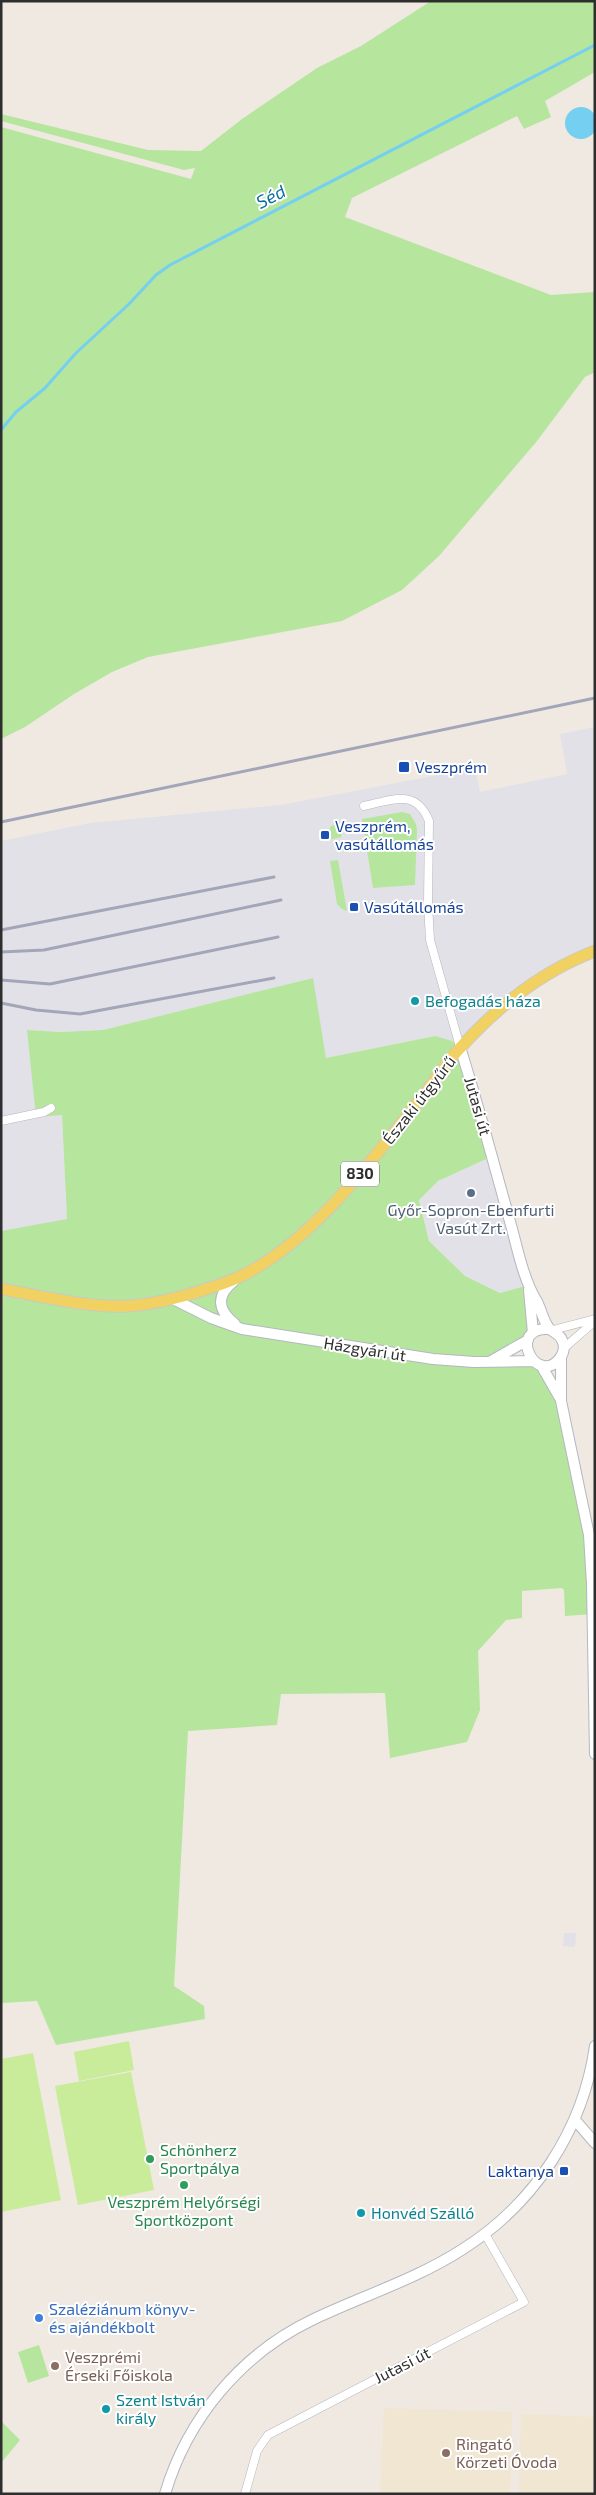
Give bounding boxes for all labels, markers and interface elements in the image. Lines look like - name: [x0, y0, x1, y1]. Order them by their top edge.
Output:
- water label: Séd: [252, 179, 289, 213]
- place label: Veszprém: [415, 757, 487, 776]
- marker: Veszprém: [397, 760, 411, 774]
- place label: Veszprém, vasútállomás: [335, 816, 434, 853]
- marker: Veszprém, vasútállomás: [319, 829, 331, 841]
- place label: Vasútállomás: [364, 897, 464, 916]
- marker: Vasútállomás: [348, 901, 360, 913]
- place label: Befogadás háza: [425, 991, 541, 1010]
- marker: Befogadás háza: [409, 995, 421, 1007]
- street label: Északi útgyűrű: [378, 1052, 459, 1148]
- street label: Jutasi út: [461, 1074, 496, 1137]
- road number: 830: [341, 1162, 379, 1186]
- marker: Győr-Sopron-Ebenfurti Vasút Zrt.: [465, 1187, 477, 1199]
- place label: Győr-Sopron-Ebenfurti Vasút Zrt.: [388, 1200, 554, 1237]
- street label: Házgyári út: [323, 1333, 408, 1364]
- place label: Schönherz Sportpálya: [160, 2140, 240, 2177]
- marker: Schönherz Sportpálya: [144, 2153, 156, 2165]
- place label: Laktanya: [488, 2161, 554, 2180]
- marker: Laktanya: [558, 2165, 570, 2177]
- marker: Veszprém Helyőrségi Sportközpont: [178, 2179, 190, 2191]
- place label: Veszprém Helyőrségi Sportközpont: [108, 2192, 260, 2229]
- place label: Honvéd Szálló: [371, 2203, 474, 2222]
- marker: Honvéd Szálló: [355, 2207, 367, 2219]
- place label: Szaléziánum könyv- és ajándékbolt: [49, 2299, 196, 2337]
- marker: Szaléziánum könyv- és ajándékbolt: [33, 2312, 45, 2324]
- street label: Jutasi út: [371, 2342, 433, 2387]
- place label: Veszprémi Érseki Főiskola: [65, 2347, 173, 2384]
- marker: Veszprémi Érseki Főiskola: [49, 2360, 61, 2372]
- place label: Szent István király: [116, 2390, 206, 2427]
- marker: Szent István király: [100, 2403, 112, 2415]
- place label: Ringató Körzeti Óvoda: [456, 2434, 557, 2471]
- marker: Ringató Körzeti Óvoda: [440, 2447, 452, 2459]

